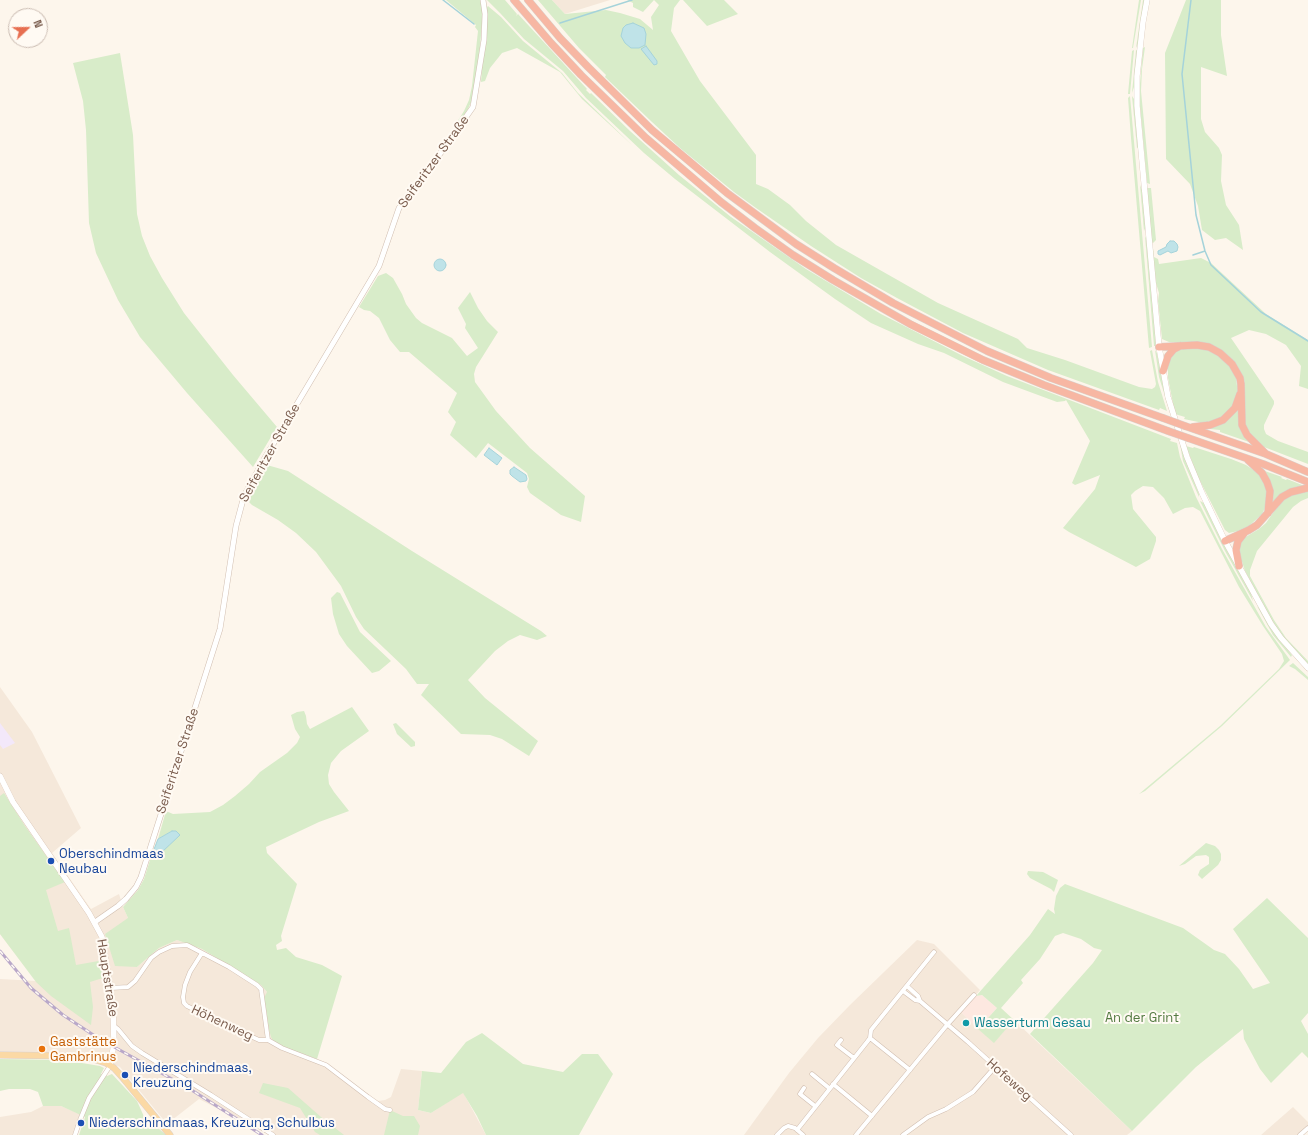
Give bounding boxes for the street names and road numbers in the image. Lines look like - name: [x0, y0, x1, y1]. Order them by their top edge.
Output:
- street label: Seiferitzer Straße: [395, 113, 473, 211]
- street label: Seiferitzer Straße: [236, 401, 304, 505]
- street label: Seiferitzer Straße: [154, 706, 202, 816]
- street label: Hauptstraße: [93, 938, 121, 1018]
- street label: Höhenweg: [189, 1002, 255, 1044]
- street label: Hofeweg: [983, 1056, 1035, 1104]

